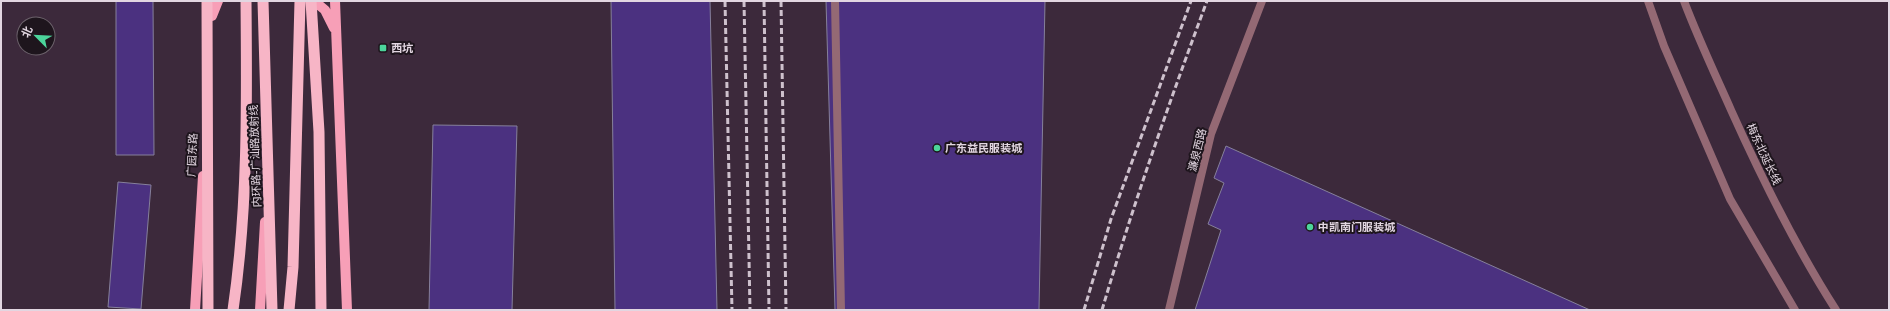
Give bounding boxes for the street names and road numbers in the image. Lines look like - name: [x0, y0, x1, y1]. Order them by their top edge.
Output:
- street label: 内环路-广汕路放射线: [247, 104, 264, 208]
- street label: 梅东北延长线: [1744, 122, 1783, 187]
- street label: 濂泉西路: [1186, 127, 1209, 173]
- street label: 广园东路: [185, 133, 200, 177]

